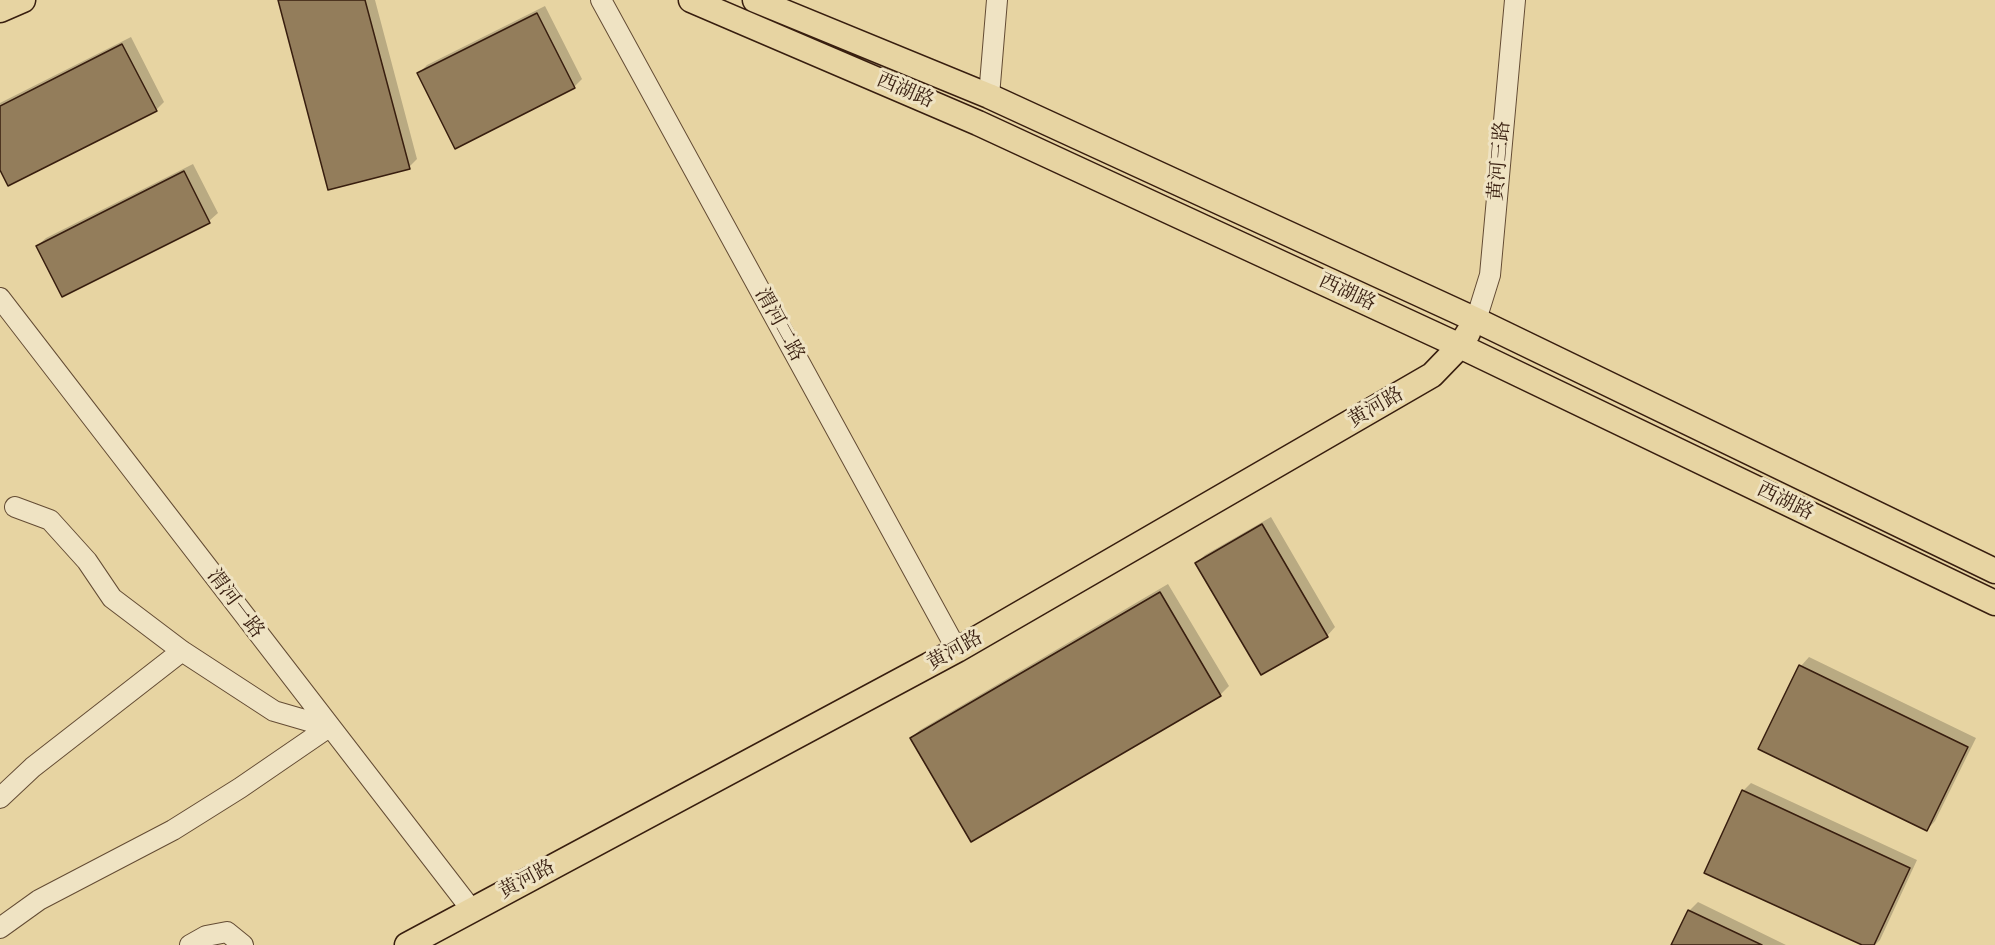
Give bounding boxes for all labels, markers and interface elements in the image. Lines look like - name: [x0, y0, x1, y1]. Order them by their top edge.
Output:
- street label: 西湖路: [873, 68, 937, 114]
- street label: 黄河三路: [1485, 120, 1515, 202]
- street label: 西湖路: [1315, 269, 1379, 317]
- street label: 渭河二路: [749, 284, 809, 366]
- street label: 黄河路: [1344, 383, 1408, 433]
- street label: 西湖路: [1753, 478, 1817, 526]
- street label: 渭河一路: [201, 565, 269, 643]
- street label: 黄河路: [923, 626, 987, 676]
- street label: 黄河路: [495, 855, 559, 905]

